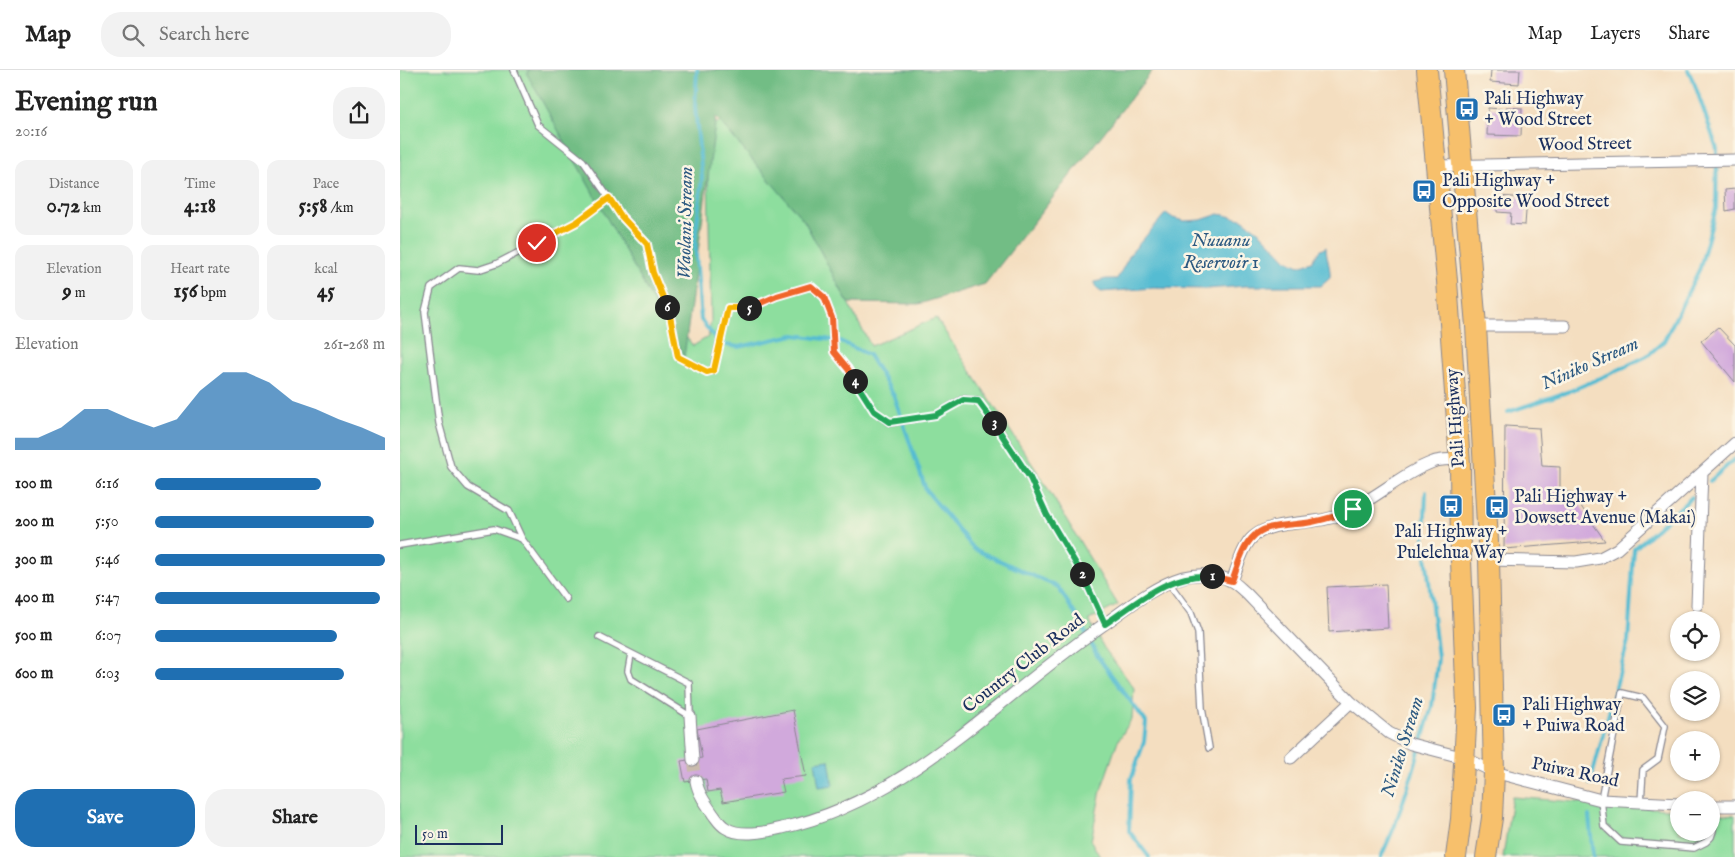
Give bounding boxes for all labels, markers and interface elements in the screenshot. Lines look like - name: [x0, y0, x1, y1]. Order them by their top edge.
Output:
- search box: [101, 12, 451, 57]
- text: Map: [25, 19, 71, 50]
- icon: search: [119, 21, 147, 49]
- text: Search here: [159, 23, 250, 47]
- text: Map: [1528, 23, 1562, 46]
- text: Layers: [1590, 23, 1641, 46]
- text: Share: [1669, 23, 1710, 46]
- text: Evening run: [15, 85, 158, 120]
- button: share: [333, 87, 385, 139]
- place label: Pali Highway + Wood Street: [1484, 88, 1592, 132]
- bus stop icon: Pali Highway + Wood Street: [1454, 96, 1480, 122]
- text: 20:16: [15, 122, 47, 142]
- street label: Wood Street: [1538, 133, 1632, 157]
- water label: Waolani Stream: [673, 166, 699, 280]
- place label: Pali Highway + Opposite Wood Street: [1442, 170, 1609, 214]
- text: Distance: [49, 175, 99, 193]
- text: Time: [184, 175, 216, 193]
- text: Pace: [313, 175, 339, 193]
- bus stop icon: Pali Highway + Opposite Wood Street: [1411, 178, 1437, 204]
- text: 0.72: [47, 193, 80, 220]
- text: 4:18: [184, 193, 216, 220]
- text: 5:58: [298, 193, 327, 220]
- text: km: [80, 199, 101, 217]
- text: /km: [327, 199, 354, 217]
- pin: [516, 222, 558, 264]
- icon: check: [523, 229, 551, 257]
- water label: Nuuanu Reservoir 1: [1183, 229, 1259, 275]
- text: Elevation: [46, 260, 102, 278]
- text: Heart rate: [170, 260, 230, 278]
- text: kcal: [314, 260, 338, 278]
- text: 9: [62, 278, 72, 305]
- text: 156: [173, 278, 198, 305]
- text: 45: [317, 278, 335, 305]
- text: m: [72, 284, 86, 302]
- text: bpm: [198, 284, 227, 302]
- pin: 6: [654, 294, 680, 320]
- pin: 5: [736, 296, 762, 320]
- text: 6: [665, 298, 670, 316]
- text: 5: [747, 299, 752, 317]
- water label: Niniko Stream: [1538, 332, 1642, 396]
- text: Elevation: [15, 335, 78, 355]
- text: 261–268 m: [323, 335, 385, 355]
- pin: 4: [842, 368, 868, 394]
- street label: Pali Highway: [1441, 368, 1471, 468]
- text: 4: [852, 372, 859, 390]
- pin: 3: [982, 410, 1006, 436]
- text: 3: [992, 414, 997, 432]
- text: 100 m: [15, 474, 52, 494]
- text: 6:16: [95, 474, 119, 494]
- place label: Pali Highway + Dowsett Avenue (Makai): [1514, 486, 1696, 530]
- pin: [1332, 488, 1374, 530]
- bus stop icon: Pali Highway + Pulelehua Way: [1438, 493, 1464, 519]
- bus stop icon: Pali Highway + Dowsett Avenue (Makai): [1484, 494, 1510, 520]
- icon: arrive: [1339, 495, 1367, 523]
- text: 200 m: [15, 512, 54, 532]
- text: 5:50: [95, 512, 119, 532]
- place label: Pali Highway + Pulelehua Way: [1394, 521, 1508, 565]
- text: 300 m: [15, 550, 53, 570]
- text: 5:46: [95, 550, 120, 570]
- pin: 2: [1070, 562, 1094, 586]
- pin: 1: [1200, 564, 1224, 588]
- text: 2: [1079, 565, 1086, 583]
- text: 1: [1210, 567, 1215, 585]
- text: 400 m: [15, 588, 54, 608]
- text: 5:47: [95, 588, 120, 608]
- street label: Country Club Road: [959, 609, 1090, 719]
- map controls: [1670, 611, 1720, 841]
- button: locate: [1670, 611, 1720, 661]
- text: 500 m: [15, 626, 52, 646]
- text: 6:07: [95, 626, 121, 646]
- text: 600 m: [15, 664, 53, 684]
- text: 6:03: [95, 664, 120, 684]
- button: layers: [1670, 671, 1720, 721]
- water label: Niniko Stream: [1376, 694, 1430, 800]
- place label: Pali Highway + Puiwa Road: [1522, 694, 1625, 738]
- bus stop icon: Pali Highway + Puiwa Road: [1491, 702, 1517, 728]
- button: +: [1670, 731, 1720, 781]
- street label: Puiwa Road: [1529, 753, 1621, 794]
- button: Save: [15, 789, 195, 847]
- button: Share: [205, 789, 385, 847]
- button: −: [1670, 791, 1720, 841]
- scale bar: [415, 822, 502, 845]
- text: 50 m: [422, 825, 448, 843]

